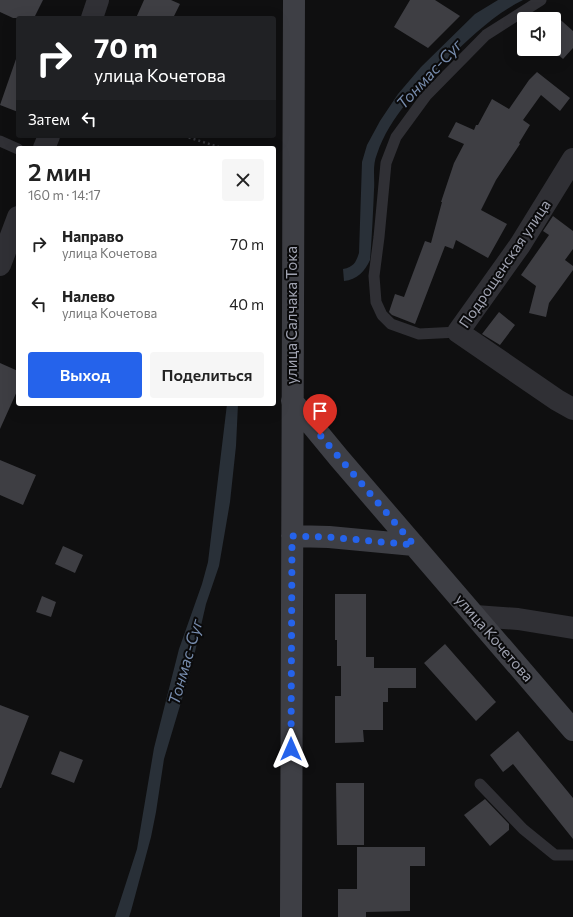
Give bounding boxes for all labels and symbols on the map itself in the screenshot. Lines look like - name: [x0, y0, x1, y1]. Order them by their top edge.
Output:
- water label: Тонмас-Суг: [392, 34, 466, 112]
- street label: Подрощенская улица: [455, 196, 554, 331]
- street label: улица Салчака Тока: [282, 246, 300, 384]
- pin: [303, 394, 337, 435]
- street label: улица Кочетова: [452, 590, 538, 685]
- water label: Тонмас-Суг: [163, 616, 206, 707]
- position arrow: [270, 728, 312, 770]

